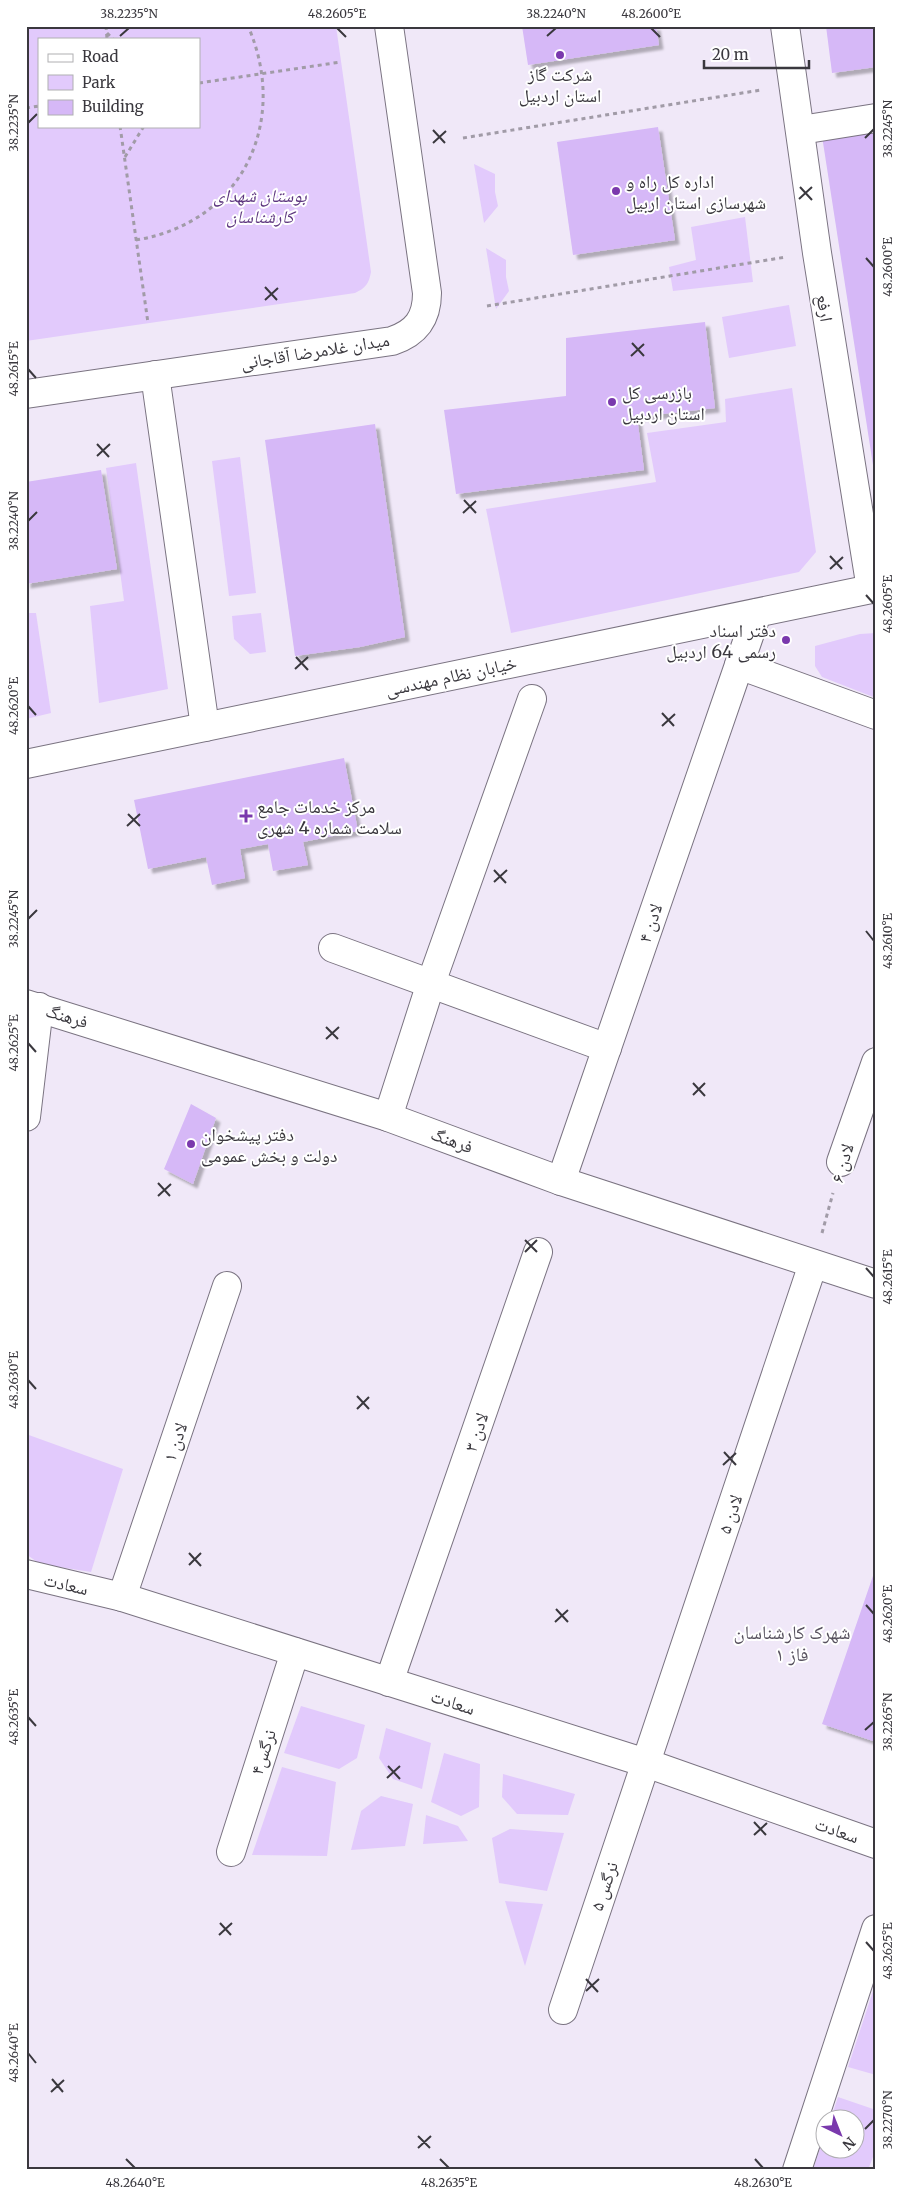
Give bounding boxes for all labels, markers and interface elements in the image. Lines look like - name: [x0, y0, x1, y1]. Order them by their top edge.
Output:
- text: 38.2235°N: [100, 6, 159, 21]
- text: 48.2605°E: [308, 6, 367, 21]
- text: 38.2240°N: [526, 6, 587, 21]
- text: 48.2600°E: [621, 6, 681, 21]
- legend: [38, 38, 200, 128]
- scale bar: [704, 38, 810, 70]
- text: 20 m: [712, 45, 749, 64]
- text: Road: [82, 47, 118, 66]
- marker: شرکت گاز استان اردبیل: [554, 49, 566, 61]
- place label: شرکت گاز استان اردبیل: [519, 63, 601, 107]
- text: Park: [82, 73, 116, 92]
- text: 38.2235°N: [6, 93, 21, 152]
- text: Building: [82, 97, 144, 116]
- text: 38.2245°N: [880, 99, 895, 158]
- place label: اداره کل راه و شهرسازی استان اربیل: [626, 170, 766, 214]
- park label: بوستان شهدای کارشناسان: [213, 184, 308, 228]
- marker: اداره کل راه و شهرسازی استان اربیل: [610, 185, 622, 197]
- text: 48.2600°E: [880, 237, 895, 297]
- street label: ارفع: [811, 293, 839, 323]
- street label: میدان غلامرضا آقاجانی: [239, 328, 391, 374]
- text: 48.2615°E: [6, 341, 21, 397]
- place label: بازرسی کل استان اردبیل: [622, 381, 705, 425]
- marker: بازرسی کل استان اردبیل: [606, 396, 618, 408]
- text: 38.2240°N: [6, 490, 21, 551]
- text: 48.2605°E: [880, 574, 895, 633]
- place label: دفتر اسناد رسمی 64 اردبیل: [666, 619, 776, 663]
- marker: دفتر اسناد رسمی 64 اردبیل: [780, 634, 792, 646]
- street label: خیابان نظام مهندسی: [383, 651, 519, 702]
- text: 48.2620°E: [6, 677, 21, 735]
- place label: مرکز خدمات جامع سلامت شماره 4 شهری: [257, 795, 402, 839]
- marker: مرکز خدمات جامع سلامت شماره 4 شهری: [239, 809, 253, 823]
- text: 38.2245°N: [6, 889, 21, 948]
- street label: لادن ۴: [633, 900, 667, 946]
- text: 48.2610°E: [880, 913, 895, 969]
- street label: فرهنگ: [43, 999, 91, 1033]
- text: 48.2625°E: [6, 1014, 21, 1072]
- street label: فرهنگ: [428, 1122, 476, 1158]
- place label: دفتر پیشخوان دولت و بخش عمومی: [201, 1123, 337, 1167]
- marker: دفتر پیشخوان دولت و بخش عمومی: [185, 1138, 197, 1150]
- street label: لادن ۶: [825, 1141, 859, 1185]
- text: 48.2615°E: [880, 1249, 895, 1305]
- text: 48.2630°E: [6, 1351, 21, 1409]
- street label: لادن ۳: [459, 1409, 493, 1455]
- street label: لادن ۱: [158, 1419, 192, 1465]
- street label: لادن ۵: [713, 1491, 747, 1537]
- street label: سعادت: [41, 1568, 91, 1600]
- text: 48.2620°E: [880, 1585, 895, 1643]
- district label: شهرک کارشناسان فاز ۱: [734, 1620, 850, 1666]
- street label: سعادت: [428, 1684, 478, 1720]
- text: 48.2635°E: [6, 1688, 21, 1745]
- text: 38.2265°N: [880, 1692, 895, 1751]
- street label: نرگس۴: [245, 1726, 281, 1777]
- street label: سعادت: [812, 1812, 862, 1848]
- street label: نرگس ۵: [585, 1858, 623, 1914]
- text: 48.2625°E: [880, 1922, 895, 1980]
- text: 48.2640°E: [6, 2023, 21, 2083]
- text: 38.2270°N: [880, 2090, 895, 2149]
- north arrow: [814, 2108, 864, 2158]
- text: N: [839, 2133, 859, 2154]
- text: 48.2640°E: [105, 2175, 165, 2190]
- text: 48.2635°E: [421, 2175, 478, 2190]
- text: 48.2630°E: [734, 2175, 792, 2190]

